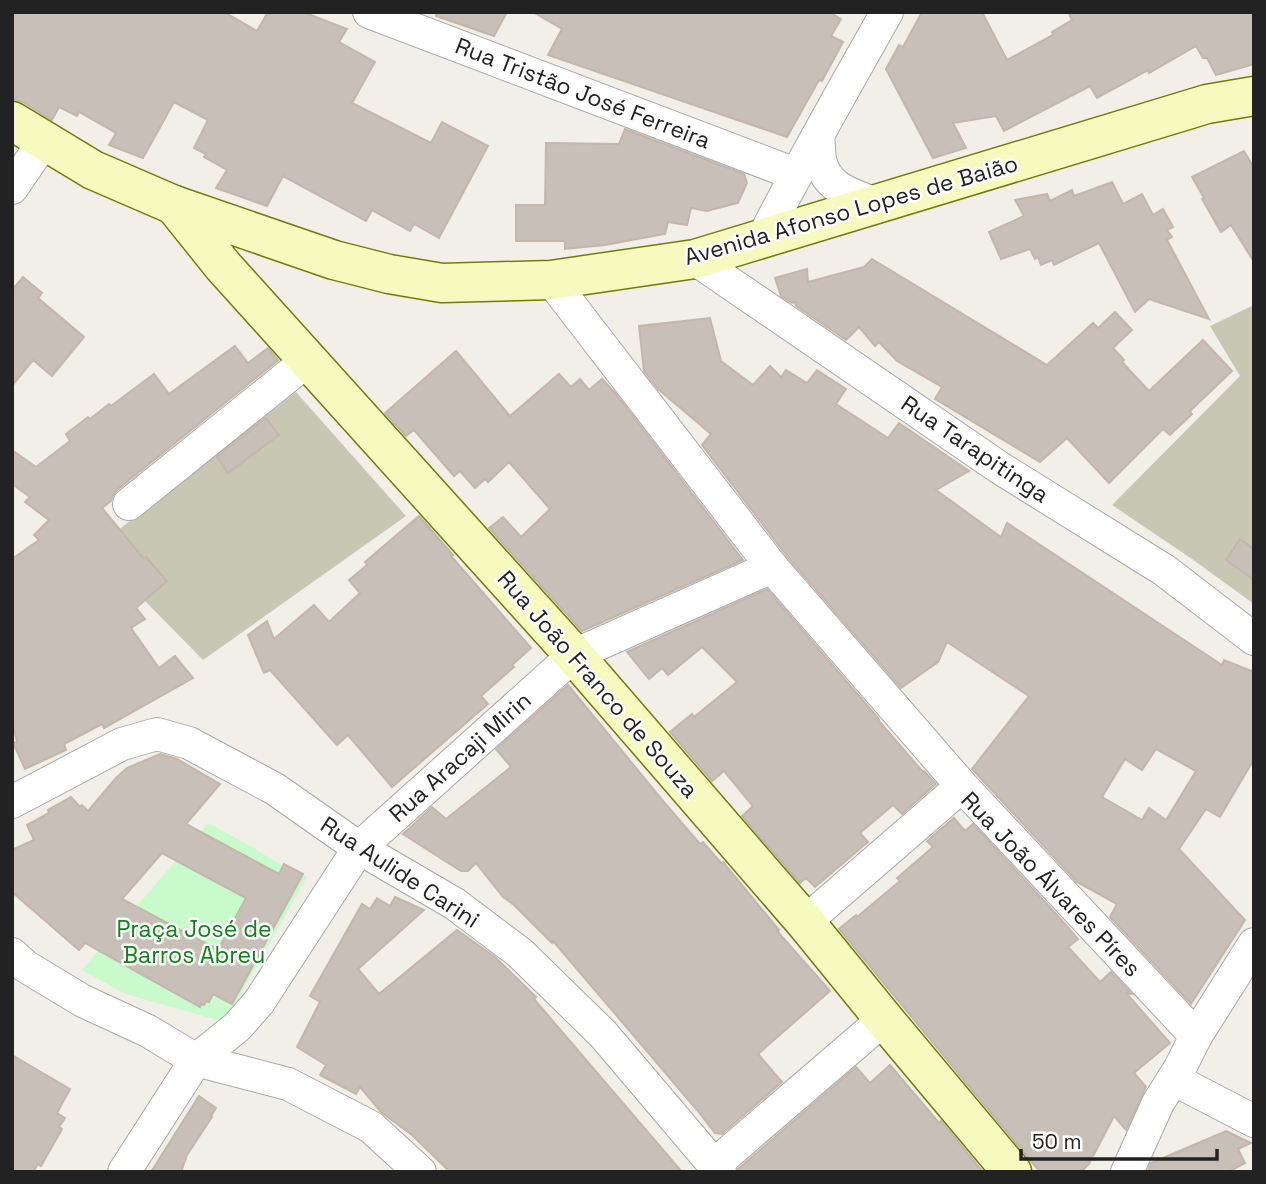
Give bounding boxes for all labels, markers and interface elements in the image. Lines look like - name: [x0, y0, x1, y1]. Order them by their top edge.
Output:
- street label: Rua Tristão José Ferreira: [451, 30, 715, 156]
- street label: Avenida Afonso Lopes de Baião: [681, 148, 1021, 272]
- street label: Rua Tarapitinga: [895, 388, 1055, 510]
- street label: Rua João Franco de Souza: [491, 564, 705, 804]
- street label: Rua Aracaji Mirin: [383, 685, 537, 829]
- street label: Rua João Álvares Píres: [955, 785, 1147, 983]
- street label: Rua Aulide Carini: [315, 809, 485, 935]
- park label: Praça José de Barros Abreu: [116, 914, 272, 970]
- scale bar: [1021, 1118, 1217, 1162]
- text: 50 m: [1032, 1128, 1082, 1155]

